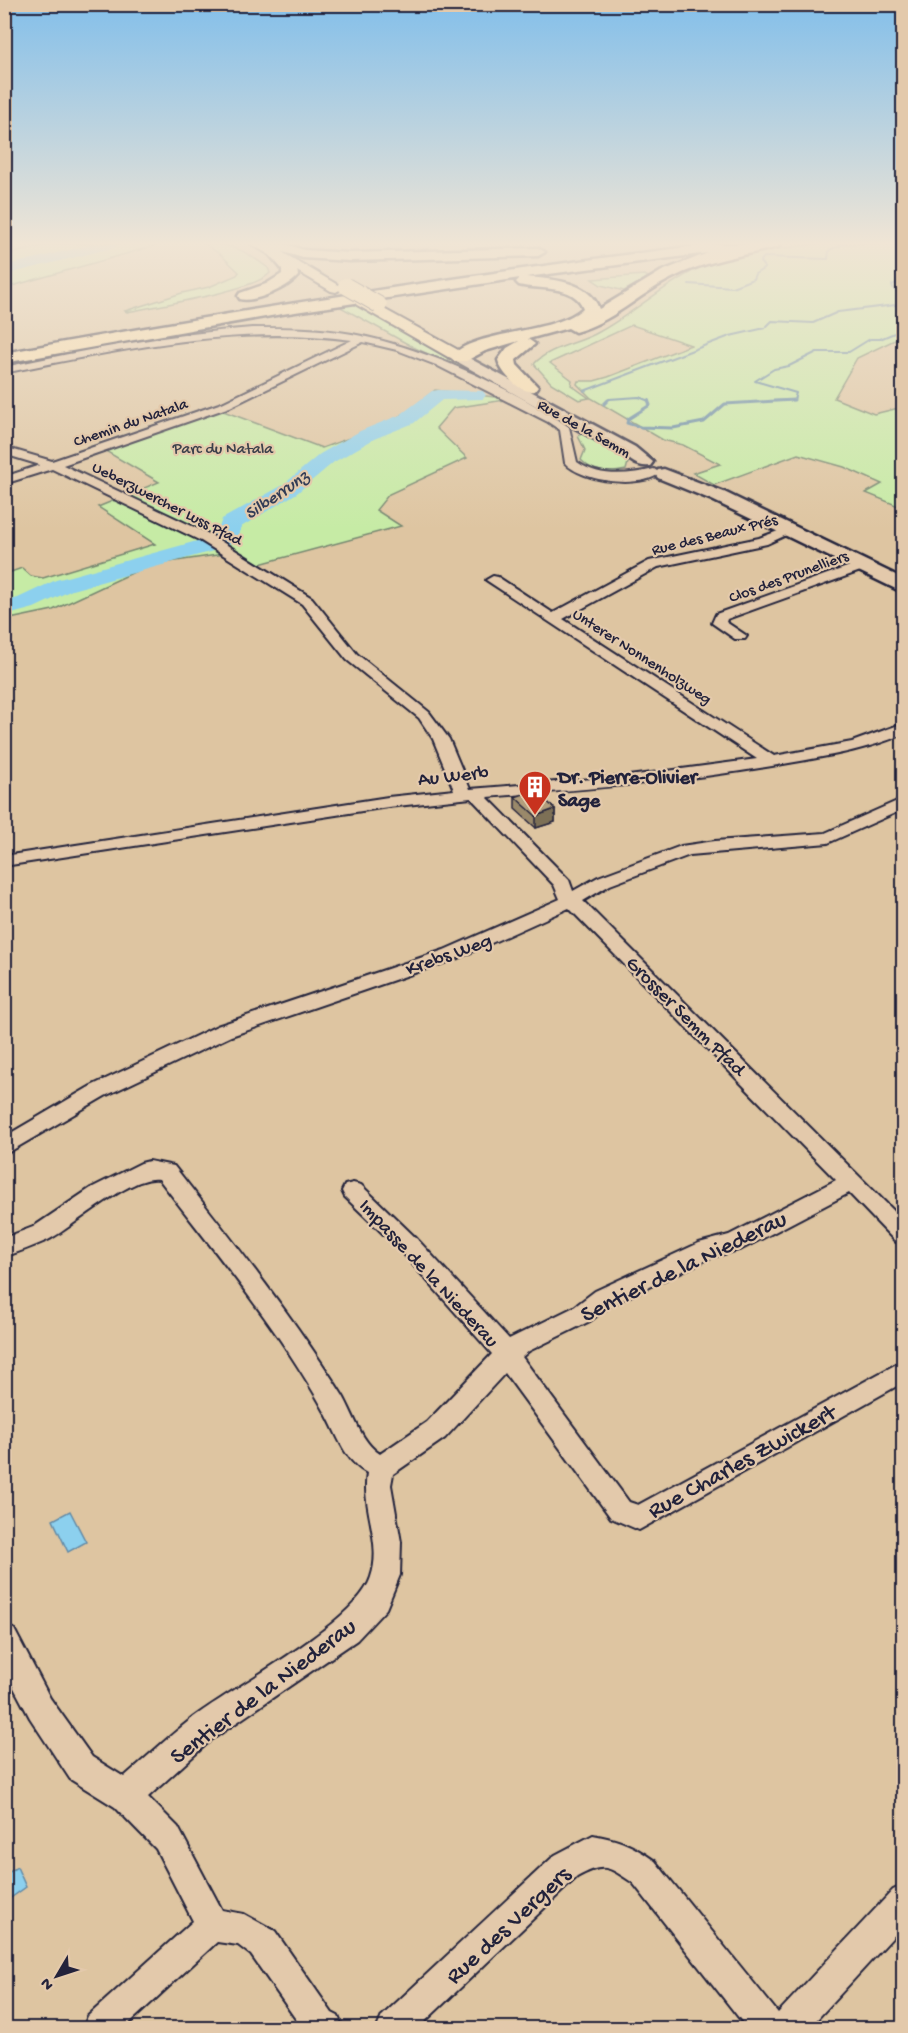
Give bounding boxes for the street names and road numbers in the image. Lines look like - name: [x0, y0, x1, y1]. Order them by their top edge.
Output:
- street label: Chemin du Natala: [72, 396, 192, 453]
- street label: Rue de la Semm: [533, 397, 634, 464]
- street label: Ueberzwercher Luss Pfad: [88, 459, 246, 552]
- street label: Rue des Beaux Prés: [650, 511, 781, 561]
- street label: Clos des Prunelliers: [727, 547, 853, 609]
- street label: Unterer Nonnenholzweg: [568, 606, 714, 710]
- street label: Au Werb: [417, 762, 490, 793]
- street label: Krebs Weg: [403, 930, 495, 982]
- street label: Grosser Semm Pfad: [620, 953, 751, 1084]
- street label: Impasse de la Niederau: [353, 1196, 502, 1354]
- street label: Sentier de la Niederau: [577, 1206, 792, 1331]
- street label: Rue Charles Zwickert: [644, 1398, 844, 1527]
- street label: Sentier de la Niederau: [165, 1613, 363, 1772]
- street label: Rue des Vergers: [441, 1860, 579, 1992]

